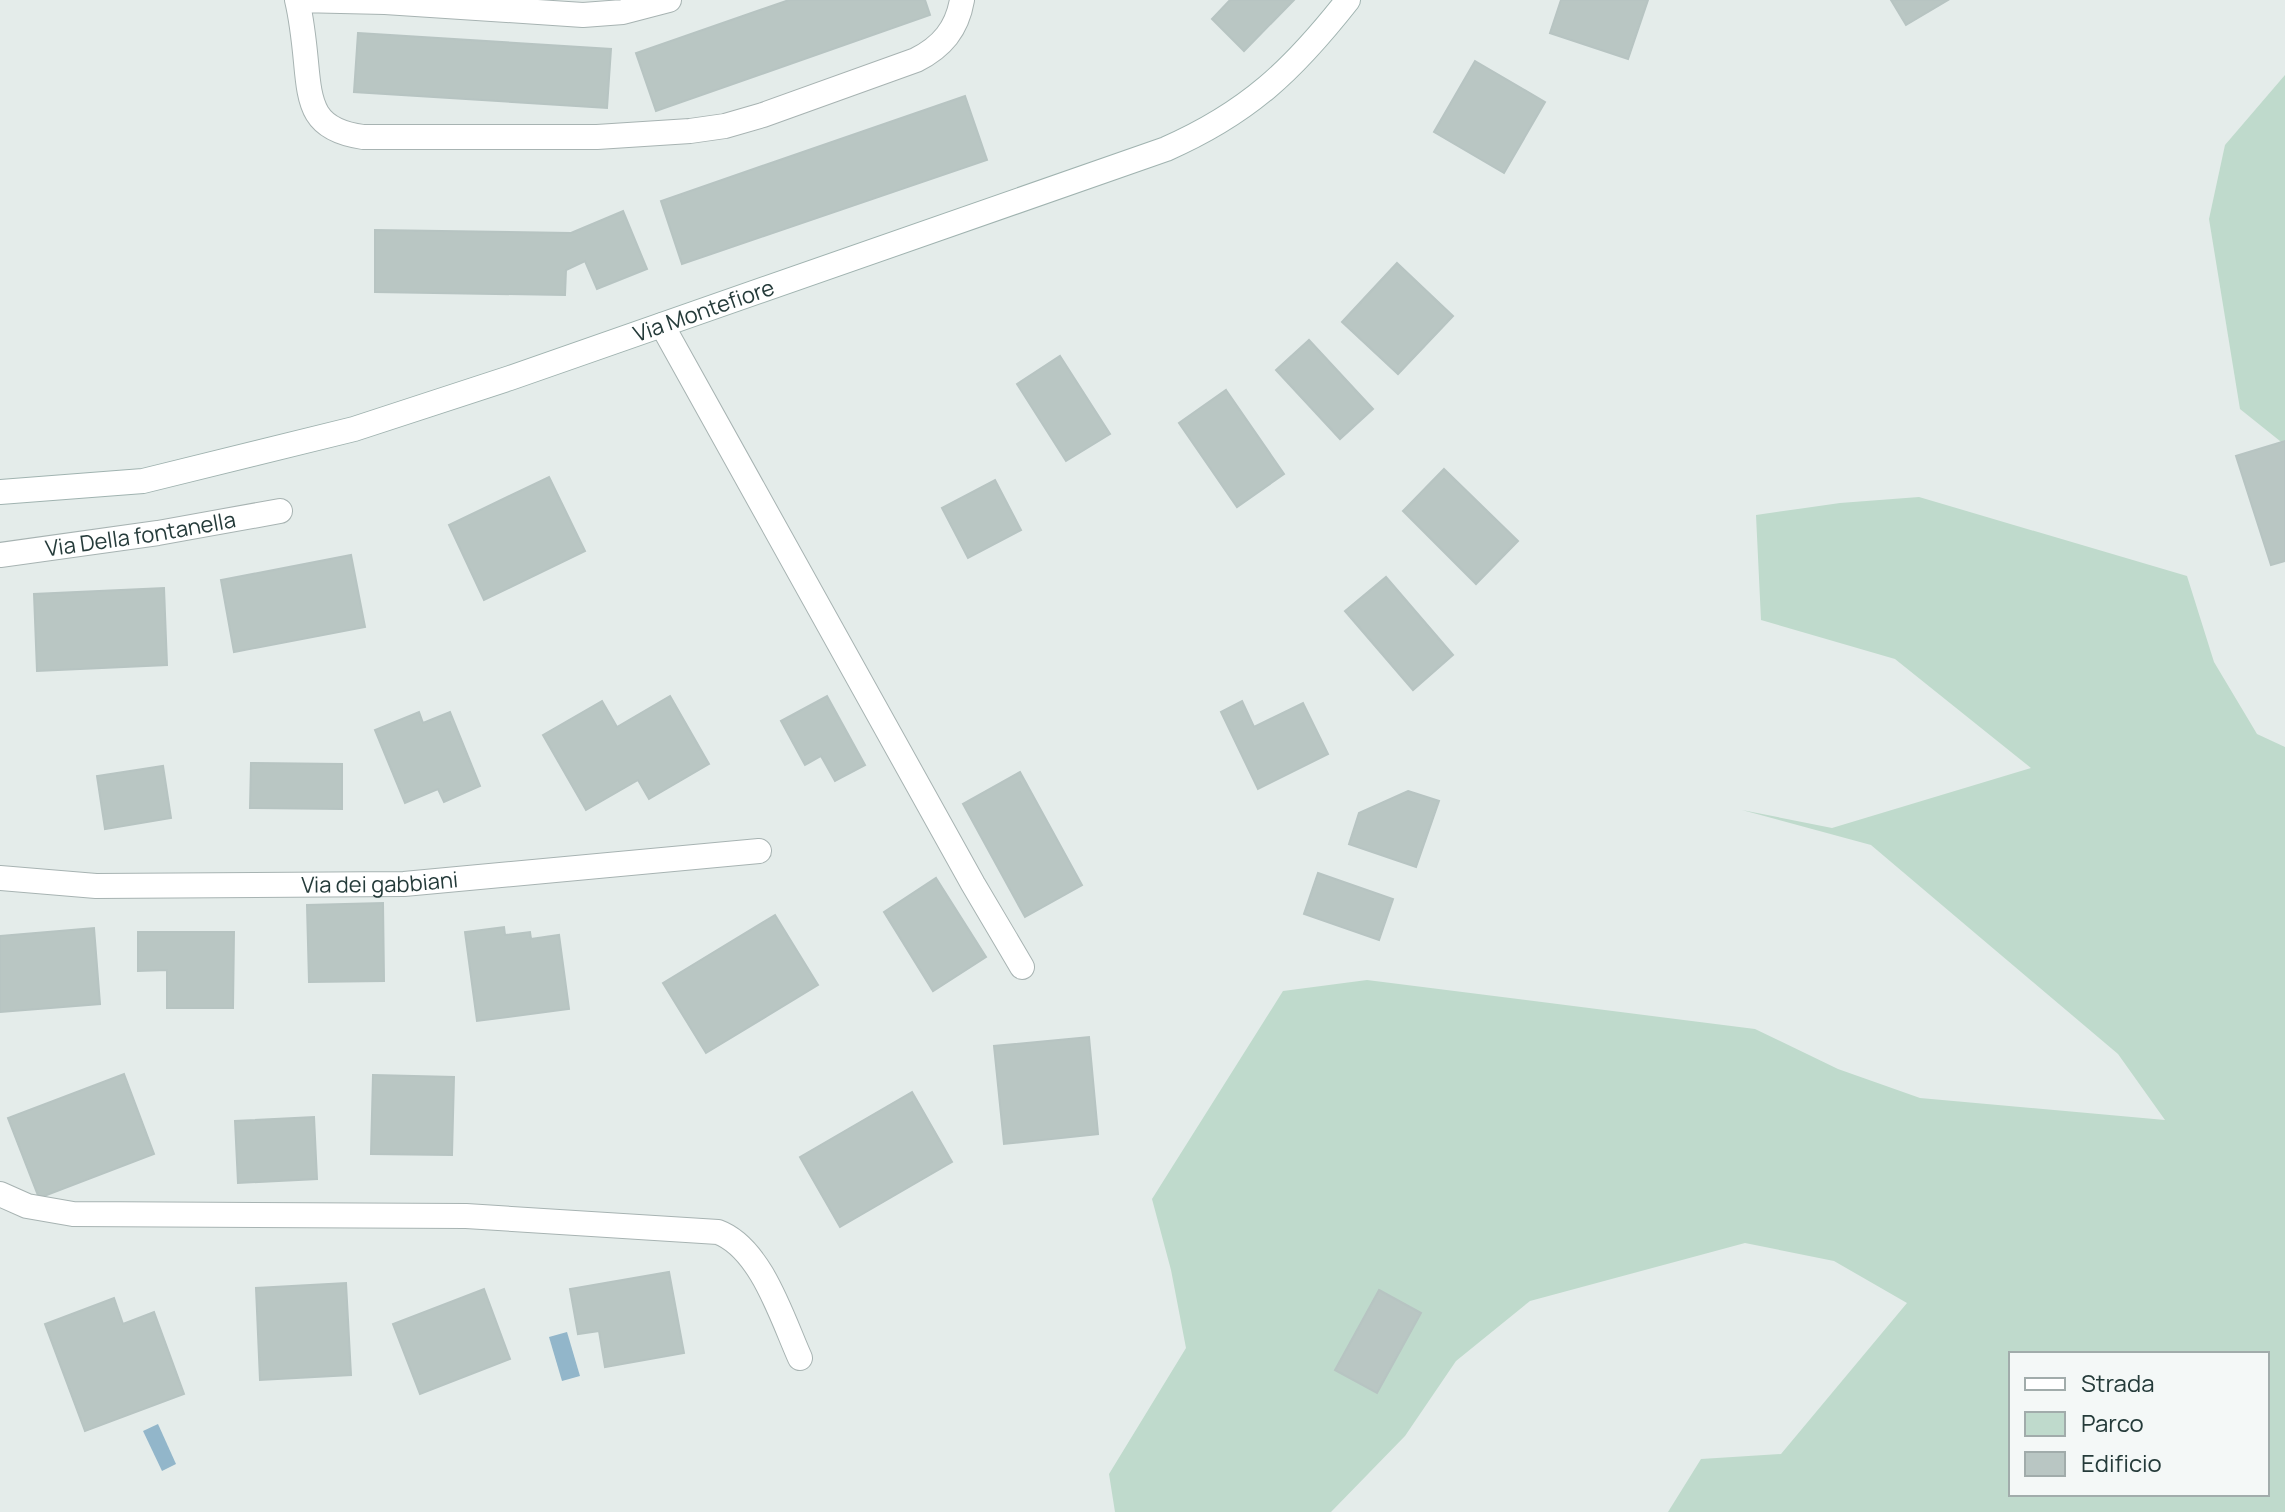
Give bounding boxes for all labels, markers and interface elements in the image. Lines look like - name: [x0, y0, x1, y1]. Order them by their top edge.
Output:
- street label: Via Montefiore: [629, 272, 778, 349]
- street label: Via Della fontanella: [43, 504, 238, 564]
- street label: Via dei gabbiani: [301, 864, 459, 900]
- legend: [2009, 1352, 2269, 1496]
- text: Strada: [2081, 1366, 2154, 1399]
- text: Parco: [2081, 1406, 2144, 1439]
- text: Edificio: [2081, 1446, 2162, 1479]

